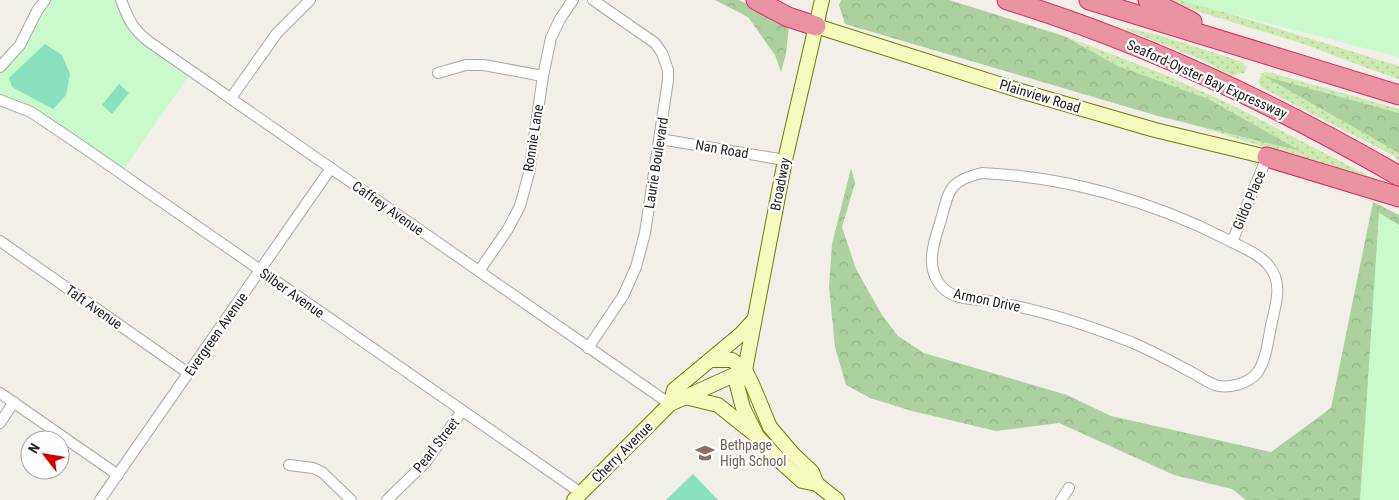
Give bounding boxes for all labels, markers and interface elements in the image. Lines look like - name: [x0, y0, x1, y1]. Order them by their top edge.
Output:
- street label: Seaford-Oyster Bay Expressway: [1124, 36, 1290, 122]
- street label: Plainview Road: [998, 76, 1082, 116]
- street label: Ronnie Lane: [520, 103, 546, 173]
- street label: Laurie Boulevard: [641, 116, 671, 210]
- street label: Nan Road: [694, 136, 750, 162]
- street label: Broadway: [767, 156, 793, 212]
- street label: Gildo Place: [1229, 168, 1269, 232]
- street label: Caffrey Avenue: [349, 178, 427, 239]
- street label: Silber Avenue: [257, 265, 328, 321]
- street label: Taft Avenue: [63, 282, 126, 333]
- street label: Armon Drive: [952, 285, 1022, 315]
- street label: Evergreen Avenue: [181, 289, 251, 379]
- street label: Pearl Street: [410, 415, 462, 475]
- street label: Cherry Avenue: [588, 418, 656, 486]
- north arrow: [20, 430, 70, 480]
- place label: Bethpage High School: [720, 437, 787, 469]
- text: N: [25, 441, 43, 456]
- school or university icon: Bethpage High School: [694, 442, 716, 464]

